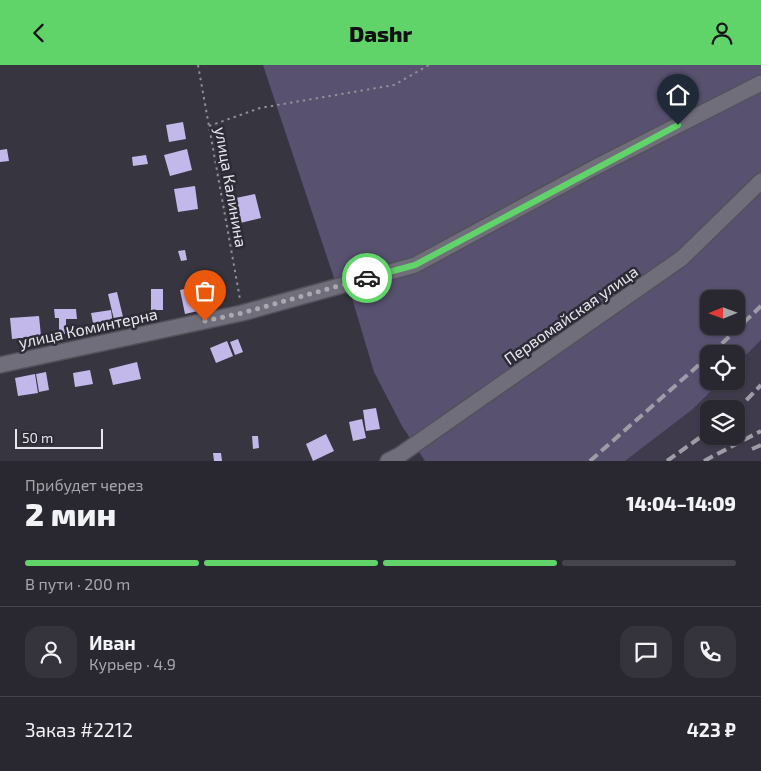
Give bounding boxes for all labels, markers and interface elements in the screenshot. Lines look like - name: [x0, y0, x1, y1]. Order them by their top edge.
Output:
- icon: back: [25, 19, 53, 47]
- icon: person: [708, 19, 736, 47]
- text: Dashr: [349, 20, 412, 46]
- pin: [657, 74, 699, 125]
- icon: home: [664, 81, 692, 109]
- street label: улица Калинина: [211, 125, 251, 249]
- courier: [342, 253, 392, 303]
- street label: Первомайская улица: [500, 261, 642, 369]
- icon: car: [353, 264, 381, 292]
- pin: [184, 270, 226, 321]
- icon: bag: [191, 277, 219, 305]
- north arrow: [700, 290, 745, 335]
- map controls: [700, 290, 745, 445]
- street label: улица Коминтерна: [17, 304, 159, 352]
- button: locate: [700, 345, 745, 390]
- button: layers: [700, 400, 745, 445]
- scale bar: [15, 426, 102, 449]
- text: 50 m: [22, 429, 53, 446]
- text: Прибудет через: [25, 475, 143, 494]
- text: 14:04–14:09: [626, 492, 736, 515]
- text: 2 мин: [25, 494, 116, 532]
- text: В пути · 200 m: [25, 574, 130, 593]
- button: person: [25, 626, 77, 678]
- button: chat: [620, 626, 672, 678]
- button: phone: [684, 626, 736, 678]
- text: Иван: [89, 631, 136, 654]
- text: Курьер · 4.9: [89, 654, 176, 673]
- text: Заказ #2212: [25, 718, 133, 741]
- text: 423 ₽: [687, 718, 736, 741]

